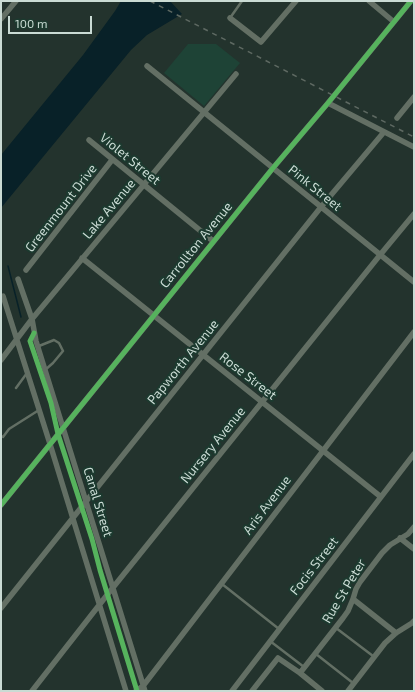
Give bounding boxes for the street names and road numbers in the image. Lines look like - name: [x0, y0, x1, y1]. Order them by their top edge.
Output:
- street label: Violet Street: [97, 130, 163, 188]
- street label: Greenmount Drive: [22, 161, 100, 255]
- street label: Pink Street: [285, 162, 345, 214]
- street label: Lake Avenue: [79, 176, 139, 242]
- street label: Carrollton Avenue: [157, 199, 235, 291]
- street label: Papworth Avenue: [144, 316, 222, 408]
- street label: Rose Street: [216, 349, 280, 403]
- street label: Nursery Avenue: [177, 404, 249, 486]
- street label: Canal Street: [80, 465, 116, 539]
- street label: Aris Avenue: [240, 473, 294, 537]
- street label: Focis Street: [286, 534, 342, 598]
- street label: Rue St Peter: [319, 556, 369, 626]

